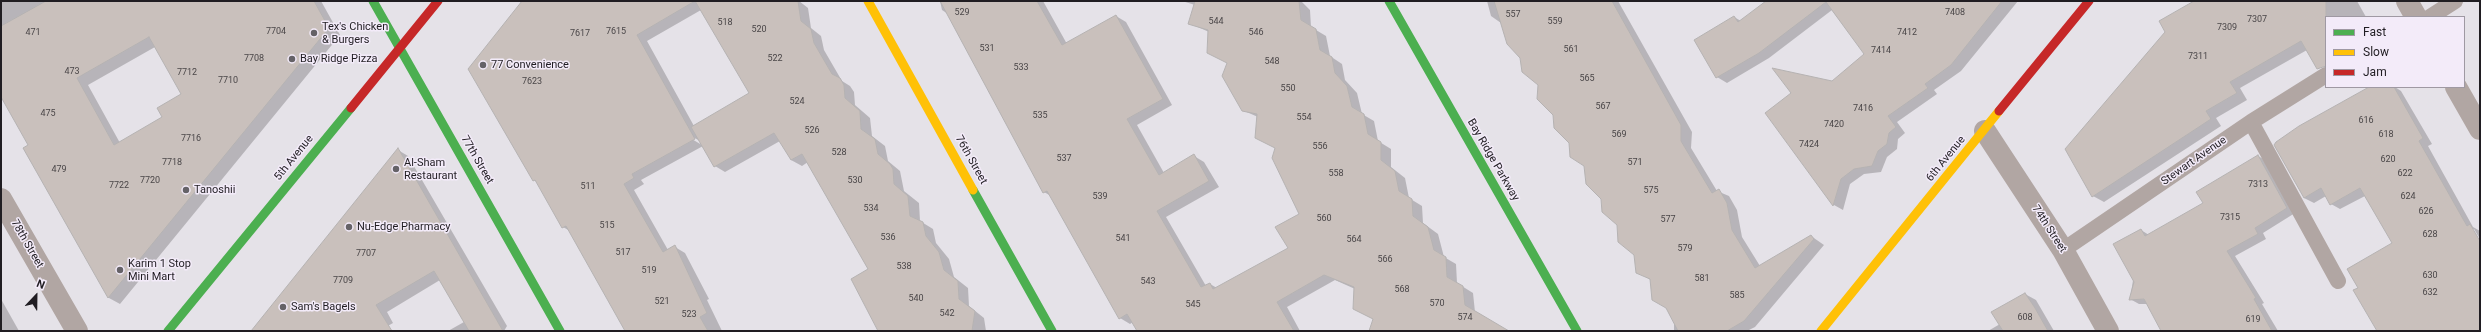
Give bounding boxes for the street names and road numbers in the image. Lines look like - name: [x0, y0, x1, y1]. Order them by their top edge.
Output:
- street label: Bay Ridge Parkway: [1464, 117, 1522, 203]
- street label: 5th Avenue: [272, 133, 316, 183]
- street label: 77th Street: [458, 133, 496, 187]
- street label: 76th Street: [952, 133, 990, 187]
- street label: 6th Avenue: [1924, 134, 1968, 184]
- street label: Stewart Avenue: [2159, 134, 2229, 188]
- street label: 74th Street: [2029, 203, 2069, 255]
- street label: 78th Street: [8, 217, 46, 271]

